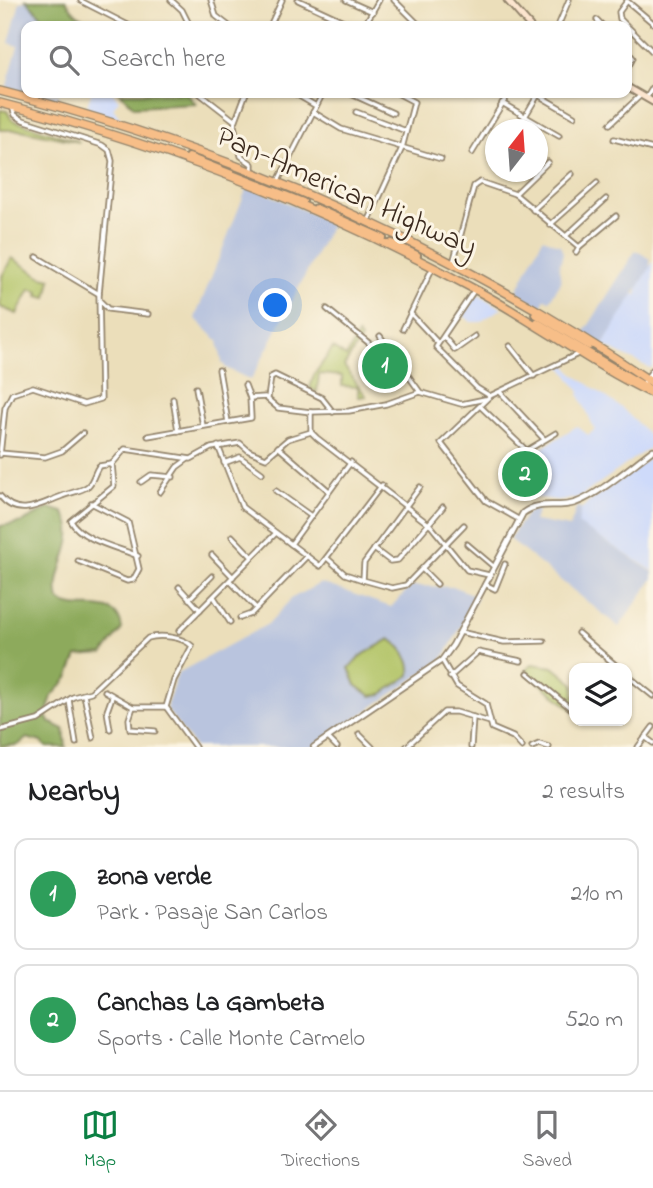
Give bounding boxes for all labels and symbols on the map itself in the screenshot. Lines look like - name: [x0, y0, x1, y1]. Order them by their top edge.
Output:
- street label: Pan-American Highway: [208, 116, 484, 270]
- north arrow: [485, 119, 548, 182]
- your location: [258, 288, 292, 322]
- pin: 1: [362, 340, 408, 392]
- pin: 2: [502, 448, 548, 500]

